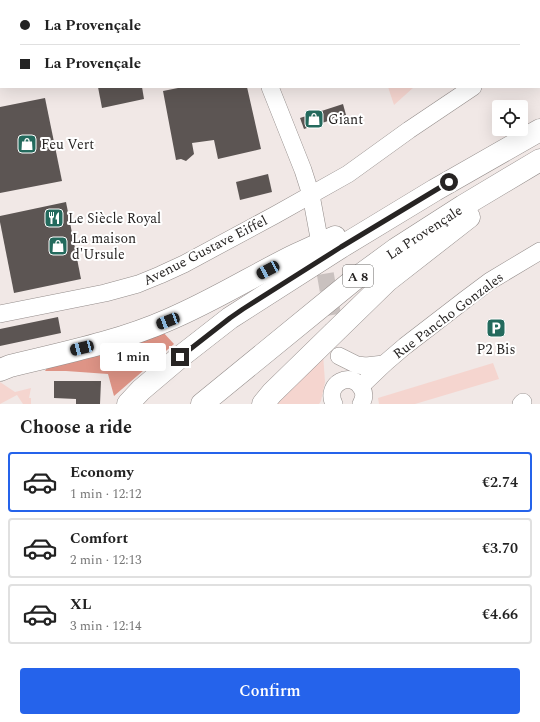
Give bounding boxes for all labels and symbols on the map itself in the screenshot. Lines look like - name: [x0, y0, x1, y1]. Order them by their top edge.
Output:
- shop icon: Giant: [303, 108, 325, 130]
- place label: Giant: [328, 109, 363, 130]
- shop icon: Feu Vert: [16, 133, 38, 155]
- place label: Feu Vert: [41, 134, 94, 155]
- route start: [440, 173, 458, 191]
- street label: La Provençale: [382, 200, 467, 265]
- restaurant icon: Le Siècle Royal: [43, 207, 65, 229]
- place label: Le Siècle Royal: [68, 208, 161, 229]
- street label: Avenue Gustave Eiffel: [139, 210, 271, 291]
- place label: La maison d'Ursule: [72, 228, 136, 265]
- shop icon: La maison d'Ursule: [47, 235, 69, 257]
- car: [255, 259, 281, 281]
- road number: A 8: [343, 265, 373, 287]
- street label: Rue Pancho Gonzales: [389, 267, 508, 364]
- car: [155, 311, 181, 331]
- parking icon: P2 Bis: [485, 317, 507, 339]
- car: [69, 339, 95, 357]
- place label: P2 Bis: [476, 339, 516, 360]
- callout: 1 min: [100, 343, 166, 371]
- route end: [171, 348, 189, 366]

